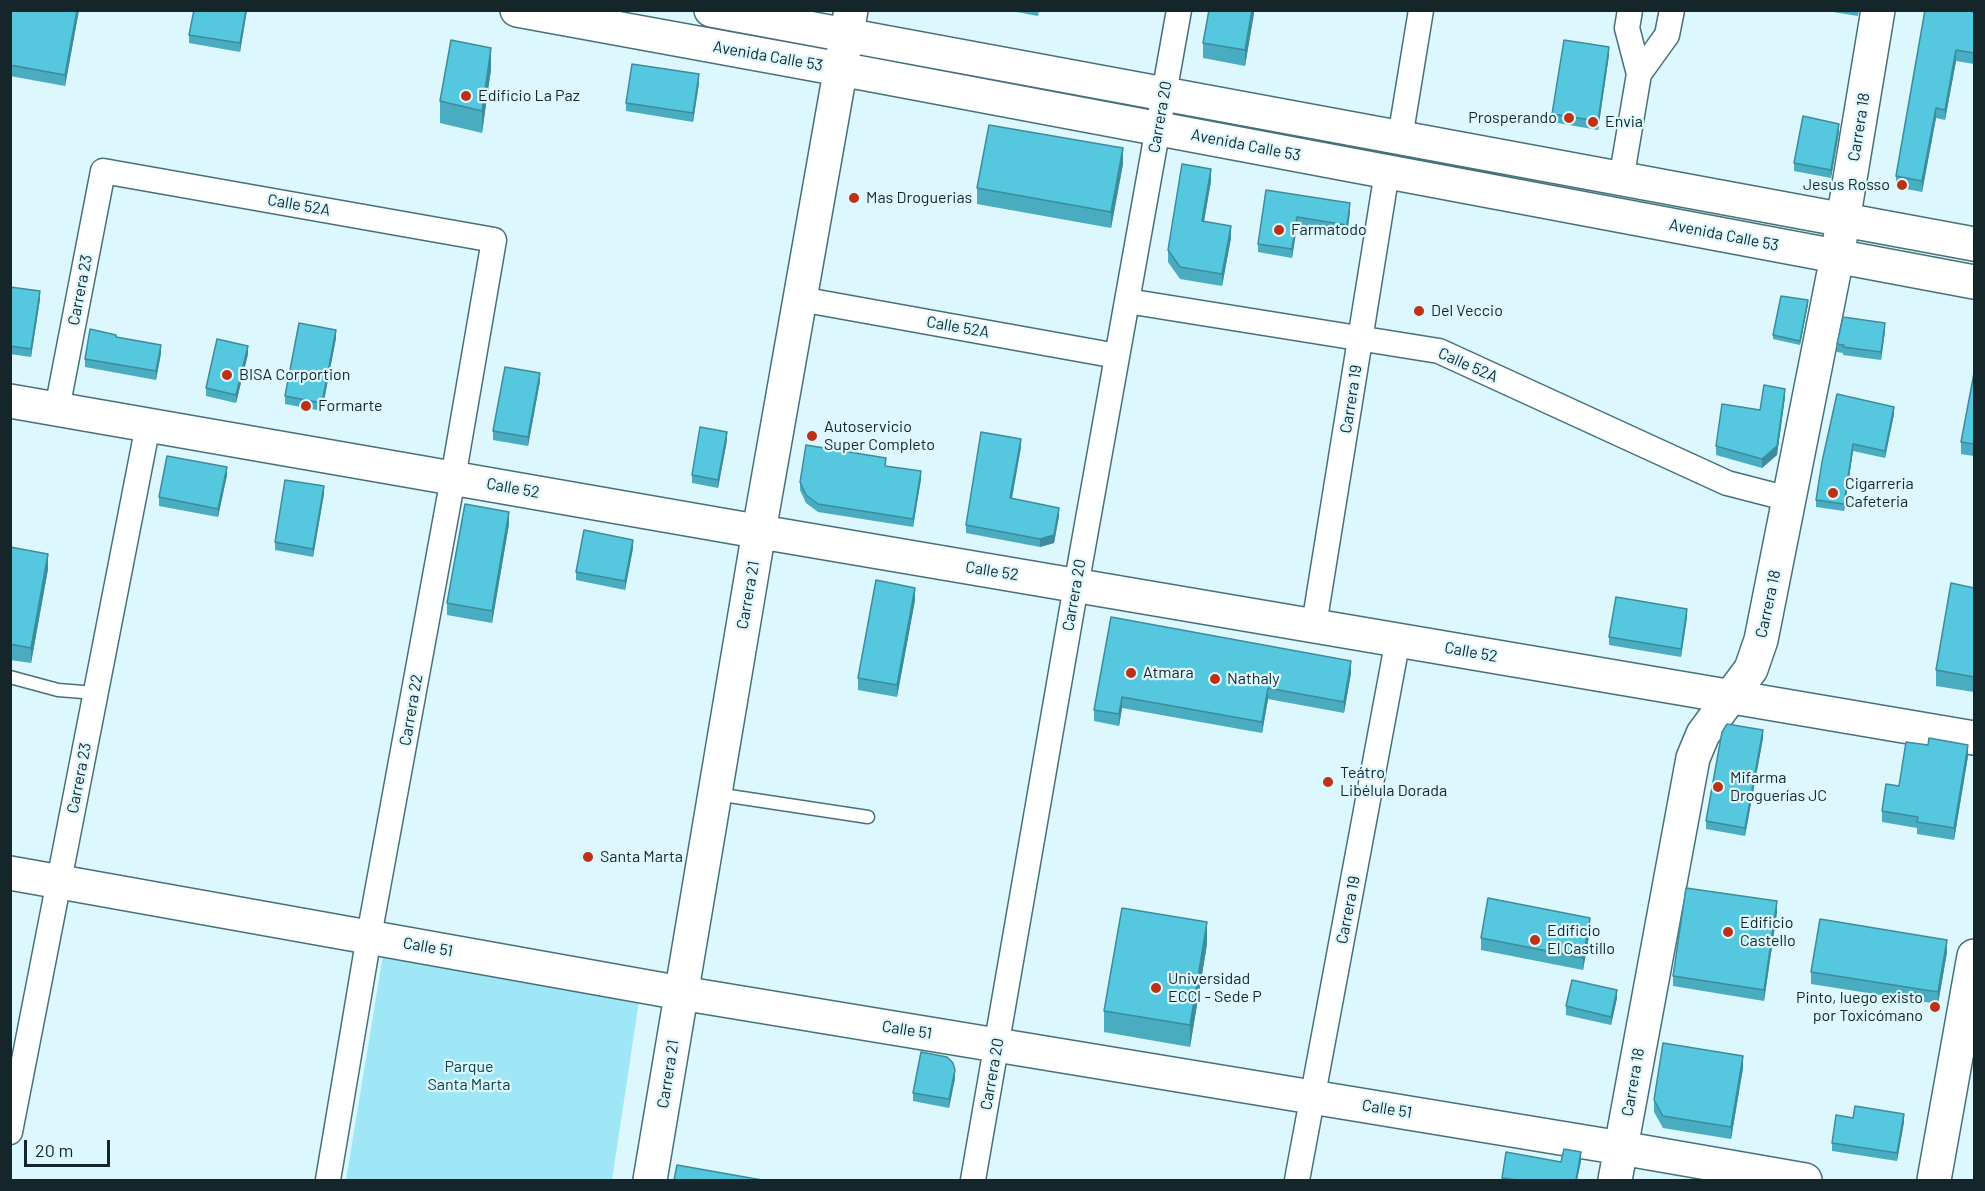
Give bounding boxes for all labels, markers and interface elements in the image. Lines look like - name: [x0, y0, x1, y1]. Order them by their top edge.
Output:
- street label: Avenida Calle 53: [712, 37, 824, 75]
- street label: Carrera 20: [1144, 80, 1176, 154]
- place label: Edificio La Paz: [478, 86, 580, 106]
- marker: Edificio La Paz: [459, 89, 473, 103]
- street label: Carrera 18: [1844, 91, 1874, 163]
- place label: Prosperando: [1468, 108, 1557, 128]
- marker: Prosperando: [1562, 111, 1576, 125]
- place label: Envia: [1605, 112, 1643, 132]
- marker: Envia: [1586, 115, 1600, 129]
- street label: Avenida Calle 53: [1190, 125, 1302, 165]
- place label: Jesus Rosso: [1803, 175, 1890, 195]
- marker: Jesus Rosso: [1895, 178, 1909, 192]
- place label: Mas Droguerias: [866, 188, 972, 208]
- street label: Calle 52A: [266, 190, 332, 220]
- marker: Mas Droguerias: [847, 191, 861, 205]
- street label: Avenida Calle 53: [1668, 215, 1780, 255]
- place label: Farmatodo: [1291, 220, 1367, 240]
- marker: Farmatodo: [1272, 223, 1286, 237]
- street label: Carrera 23: [64, 253, 96, 327]
- place label: Del Veccio: [1431, 301, 1503, 321]
- marker: Del Veccio: [1412, 304, 1426, 318]
- street label: Calle 52A: [925, 312, 991, 342]
- street label: Calle 52A: [1435, 343, 1501, 387]
- street label: Carrera 19: [1336, 363, 1366, 435]
- place label: BISA Corportion: [239, 365, 350, 385]
- marker: BISA Corportion: [220, 368, 234, 382]
- place label: Formarte: [318, 396, 383, 416]
- marker: Formarte: [299, 399, 313, 413]
- place label: Autoservicio Super Completo: [824, 417, 935, 455]
- marker: Autoservicio Super Completo: [805, 429, 819, 443]
- street label: Calle 52: [485, 474, 541, 502]
- place label: Cigarreria Cafeteria: [1845, 474, 1914, 512]
- marker: Cigarreria Cafeteria: [1826, 486, 1840, 500]
- street label: Calle 52: [964, 557, 1020, 585]
- street label: Carrera 20: [1058, 558, 1090, 632]
- street label: Carrera 21: [733, 559, 763, 631]
- street label: Carrera 18: [1751, 568, 1785, 640]
- street label: Calle 52: [1443, 638, 1499, 666]
- place label: Atmara: [1143, 663, 1194, 683]
- marker: Atmara: [1124, 666, 1138, 680]
- place label: Nathaly: [1227, 669, 1280, 689]
- marker: Nathaly: [1208, 672, 1222, 686]
- street label: Carrera 22: [395, 673, 427, 747]
- street label: Carrera 23: [63, 741, 95, 815]
- place label: Teátro Libélula Dorada: [1340, 763, 1447, 801]
- place label: Mifarma Droguerías JC: [1730, 768, 1827, 806]
- marker: Teátro Libélula Dorada: [1321, 775, 1335, 789]
- marker: Mifarma Droguerías JC: [1711, 780, 1725, 794]
- place label: Santa Marta: [600, 847, 683, 867]
- marker: Santa Marta: [581, 850, 595, 864]
- street label: Carrera 19: [1332, 874, 1364, 946]
- place label: Edificio Castello: [1740, 913, 1796, 951]
- place label: Edificio El Castillo: [1547, 921, 1615, 959]
- marker: Edificio Castello: [1721, 925, 1735, 939]
- street label: Calle 51: [402, 933, 454, 961]
- marker: Edificio El Castillo: [1528, 933, 1542, 947]
- place label: Universidad ECCI - Sede P: [1168, 969, 1262, 1007]
- marker: Universidad ECCI - Sede P: [1149, 981, 1163, 995]
- place label: Pinto, luego existo por Toxicómano: [1796, 988, 1923, 1026]
- marker: Pinto, luego existo por Toxicómano: [1928, 1000, 1942, 1014]
- street label: Calle 51: [881, 1017, 933, 1043]
- street label: Carrera 20: [976, 1037, 1008, 1111]
- street label: Carrera 21: [653, 1038, 683, 1110]
- street label: Carrera 18: [1618, 1046, 1648, 1118]
- park label: Parque Santa Marta: [428, 1057, 510, 1095]
- street label: Calle 51: [1361, 1096, 1413, 1122]
- scale bar: [27, 1128, 112, 1166]
- text: 20 m: [35, 1139, 73, 1161]

